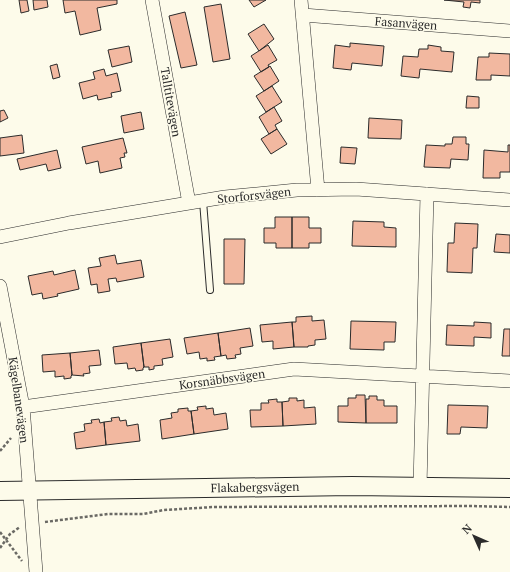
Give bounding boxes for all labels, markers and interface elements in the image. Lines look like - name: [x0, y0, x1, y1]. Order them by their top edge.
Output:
- street label: Fasanvägen: [374, 13, 438, 33]
- street label: Talltitevägen: [158, 66, 184, 138]
- street label: Storforsvägen: [216, 184, 292, 206]
- street label: Kägelbanevägen: [6, 356, 32, 444]
- street label: Korsnäbbsvägen: [178, 366, 266, 392]
- street label: Flakabergsvägen: [210, 479, 300, 495]
- north arrow: [454, 516, 494, 556]
- text: N: [459, 521, 475, 537]

